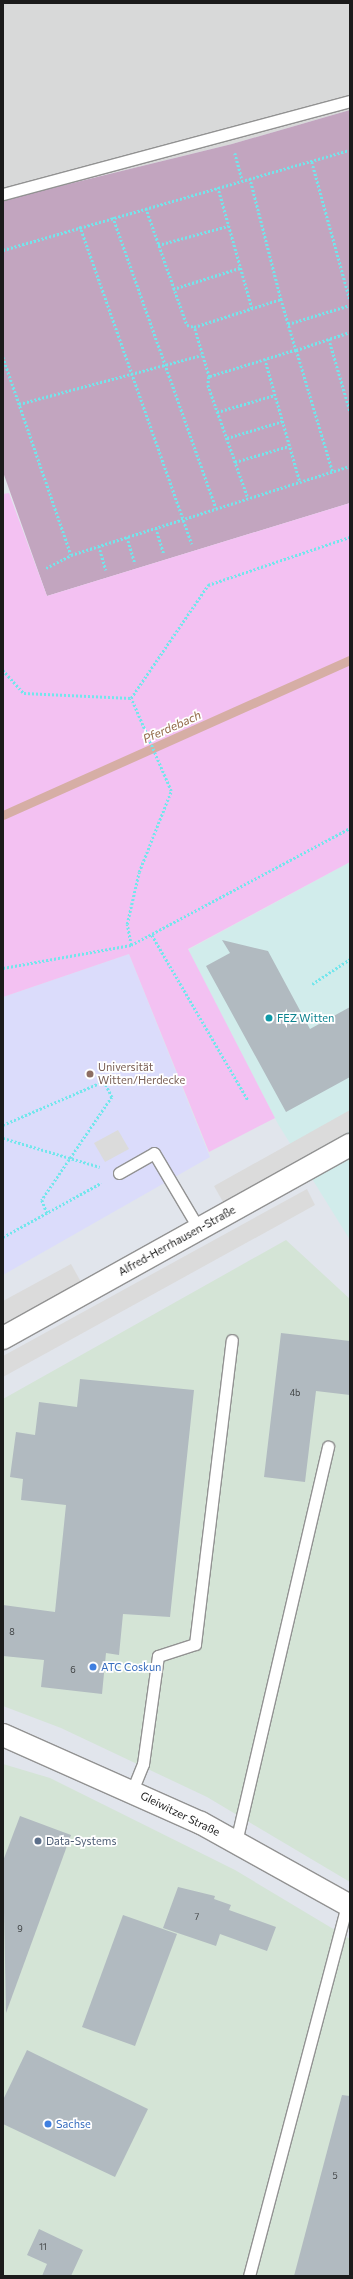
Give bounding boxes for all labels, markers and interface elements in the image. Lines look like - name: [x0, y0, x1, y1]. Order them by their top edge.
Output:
- water label: Pferdebach: [141, 708, 203, 746]
- place label: FEZ Witten: [277, 1011, 334, 1025]
- marker: FEZ Witten: [264, 1013, 274, 1023]
- place label: Universität Witten/Herdecke: [98, 1061, 185, 1087]
- marker: Universität Witten/Herdecke: [85, 1069, 95, 1079]
- street label: Alfred-Herrhausen-Straße: [116, 1203, 238, 1279]
- house number: 4b: [290, 1388, 300, 1398]
- house number: 8: [9, 1627, 15, 1637]
- place label: ATC Coskun: [101, 1660, 161, 1674]
- marker: ATC Coskun: [88, 1662, 98, 1672]
- house number: 6: [70, 1665, 76, 1675]
- street label: Gleiwitzer Straße: [138, 1789, 222, 1839]
- place label: Data-Systems: [46, 1834, 116, 1848]
- marker: Data-Systems: [33, 1836, 43, 1846]
- house number: 7: [195, 1912, 199, 1922]
- house number: 9: [17, 1924, 23, 1934]
- place label: Sachse: [56, 2117, 91, 2131]
- marker: Sachse: [43, 2119, 53, 2129]
- house number: 5: [332, 2171, 338, 2181]
- house number: 11: [39, 2242, 47, 2252]

